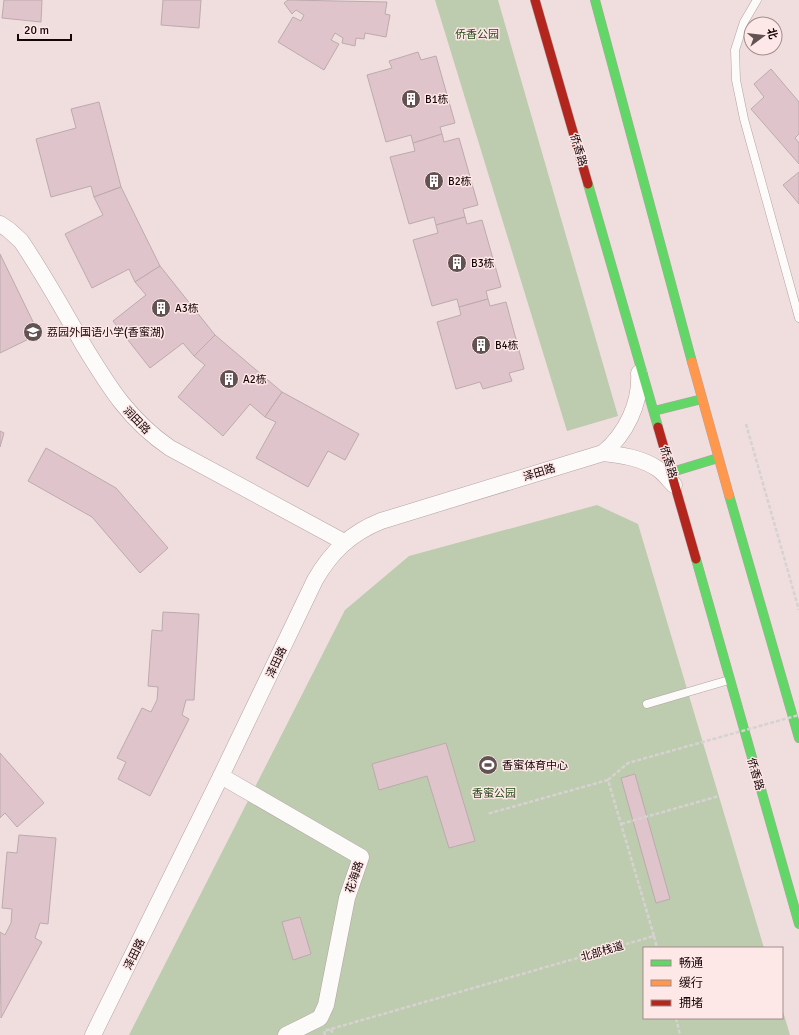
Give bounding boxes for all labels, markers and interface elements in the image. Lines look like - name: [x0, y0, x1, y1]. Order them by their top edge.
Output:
- scale bar: [18, 16, 71, 42]
- north arrow: [743, 16, 783, 56]
- text: 20 m: [24, 23, 49, 38]
- text: 北: [764, 27, 780, 41]
- park label: 侨香公园: [455, 28, 499, 41]
- building icon: B1栋: [400, 88, 422, 110]
- place label: B1栋: [425, 93, 449, 106]
- street label: 侨香路: [568, 132, 589, 168]
- building icon: B2栋: [423, 170, 445, 192]
- place label: B2栋: [448, 175, 472, 188]
- building icon: B3栋: [446, 252, 468, 274]
- place label: B3栋: [471, 257, 495, 270]
- building icon: A3栋: [150, 297, 172, 319]
- place label: A3栋: [175, 302, 199, 315]
- school or university icon: 荔园外国语小学(香蜜湖): [22, 321, 44, 343]
- place label: 荔园外国语小学(香蜜湖): [47, 326, 164, 339]
- building icon: B4栋: [470, 334, 492, 356]
- place label: B4栋: [495, 339, 519, 352]
- building icon: A2栋: [218, 368, 240, 390]
- place label: A2栋: [243, 373, 267, 386]
- street label: 润田路: [121, 404, 153, 437]
- street label: 侨香路: [658, 444, 679, 480]
- street label: 泽田路: [521, 461, 557, 484]
- street label: 泽田路: [264, 645, 289, 680]
- sports icon: 香蜜体育中心: [477, 754, 499, 776]
- street label: 侨香路: [745, 756, 766, 792]
- place label: 香蜜体育中心: [502, 759, 568, 772]
- park label: 香蜜公园: [472, 787, 516, 800]
- street label: 花海路: [343, 859, 366, 895]
- street label: 泽田路: [121, 937, 148, 972]
- street label: 北部栈道: [579, 939, 625, 964]
- legend: [643, 947, 783, 1019]
- text: 畅通: [679, 956, 703, 971]
- text: 缓行: [679, 976, 703, 991]
- text: 拥堵: [679, 996, 703, 1011]

